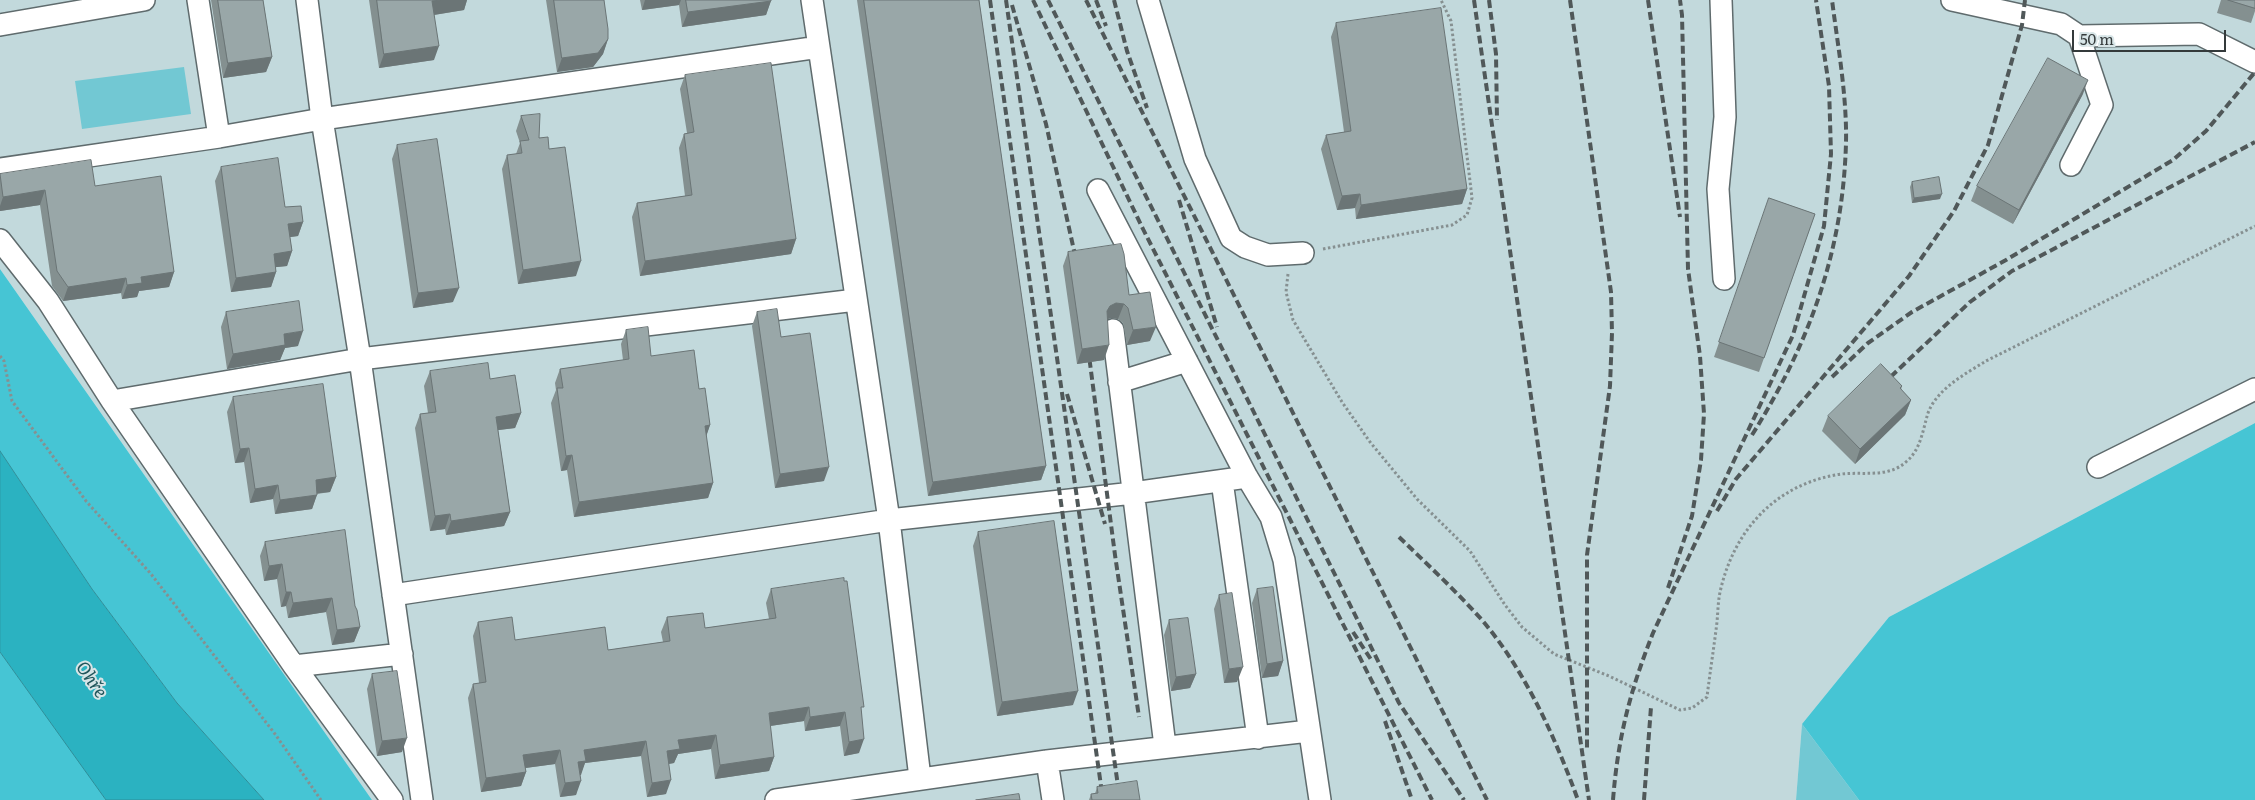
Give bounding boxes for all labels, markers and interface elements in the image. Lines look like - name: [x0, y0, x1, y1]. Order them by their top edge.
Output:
- scale bar: [2075, 20, 2229, 52]
- text: 50 m: [2080, 27, 2114, 50]
- water label: Ohře: [71, 658, 111, 702]

